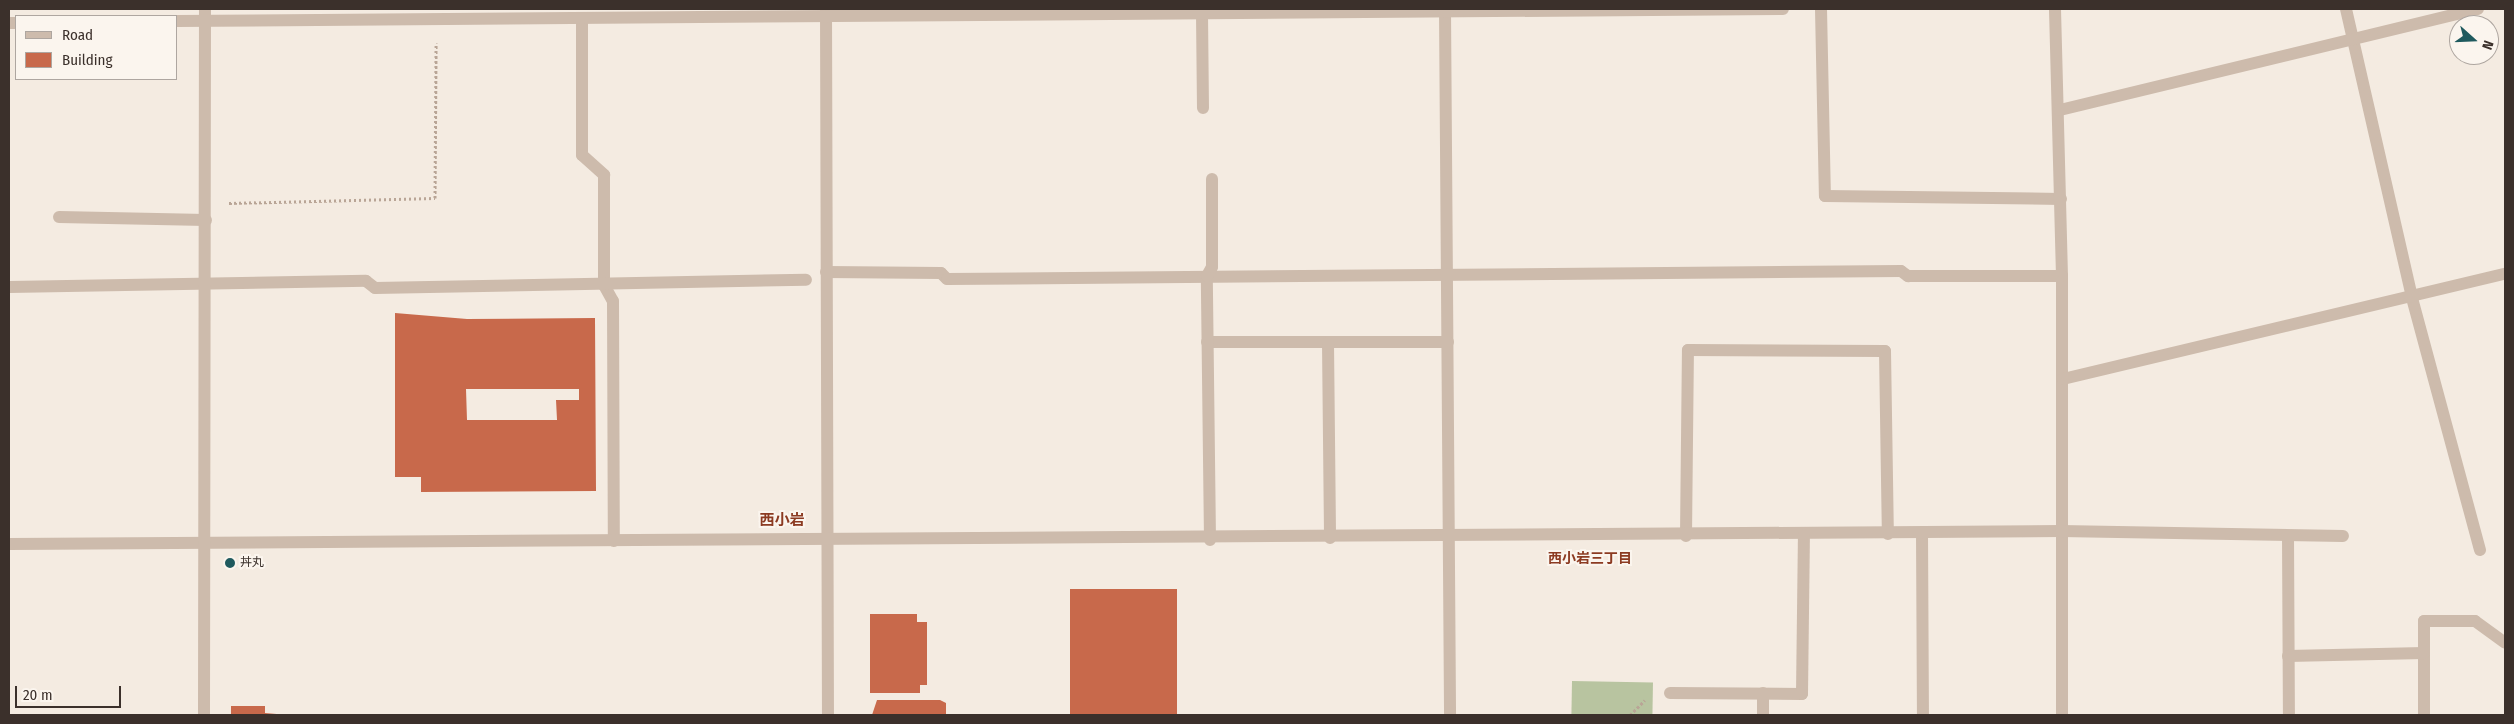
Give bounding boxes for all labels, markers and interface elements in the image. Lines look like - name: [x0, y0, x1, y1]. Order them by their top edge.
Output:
- legend: [15, 15, 178, 80]
- north arrow: [2449, 15, 2499, 65]
- text: Road: [62, 26, 93, 44]
- text: N: [2478, 38, 2497, 52]
- text: Building: [62, 51, 113, 69]
- district label: 西小岩: [760, 512, 804, 530]
- district label: 西小岩三丁目: [1548, 551, 1632, 567]
- place label: 丼丸: [240, 556, 264, 570]
- marker: 丼丸: [224, 557, 236, 569]
- scale bar: [18, 676, 124, 708]
- text: 20 m: [23, 686, 53, 704]

